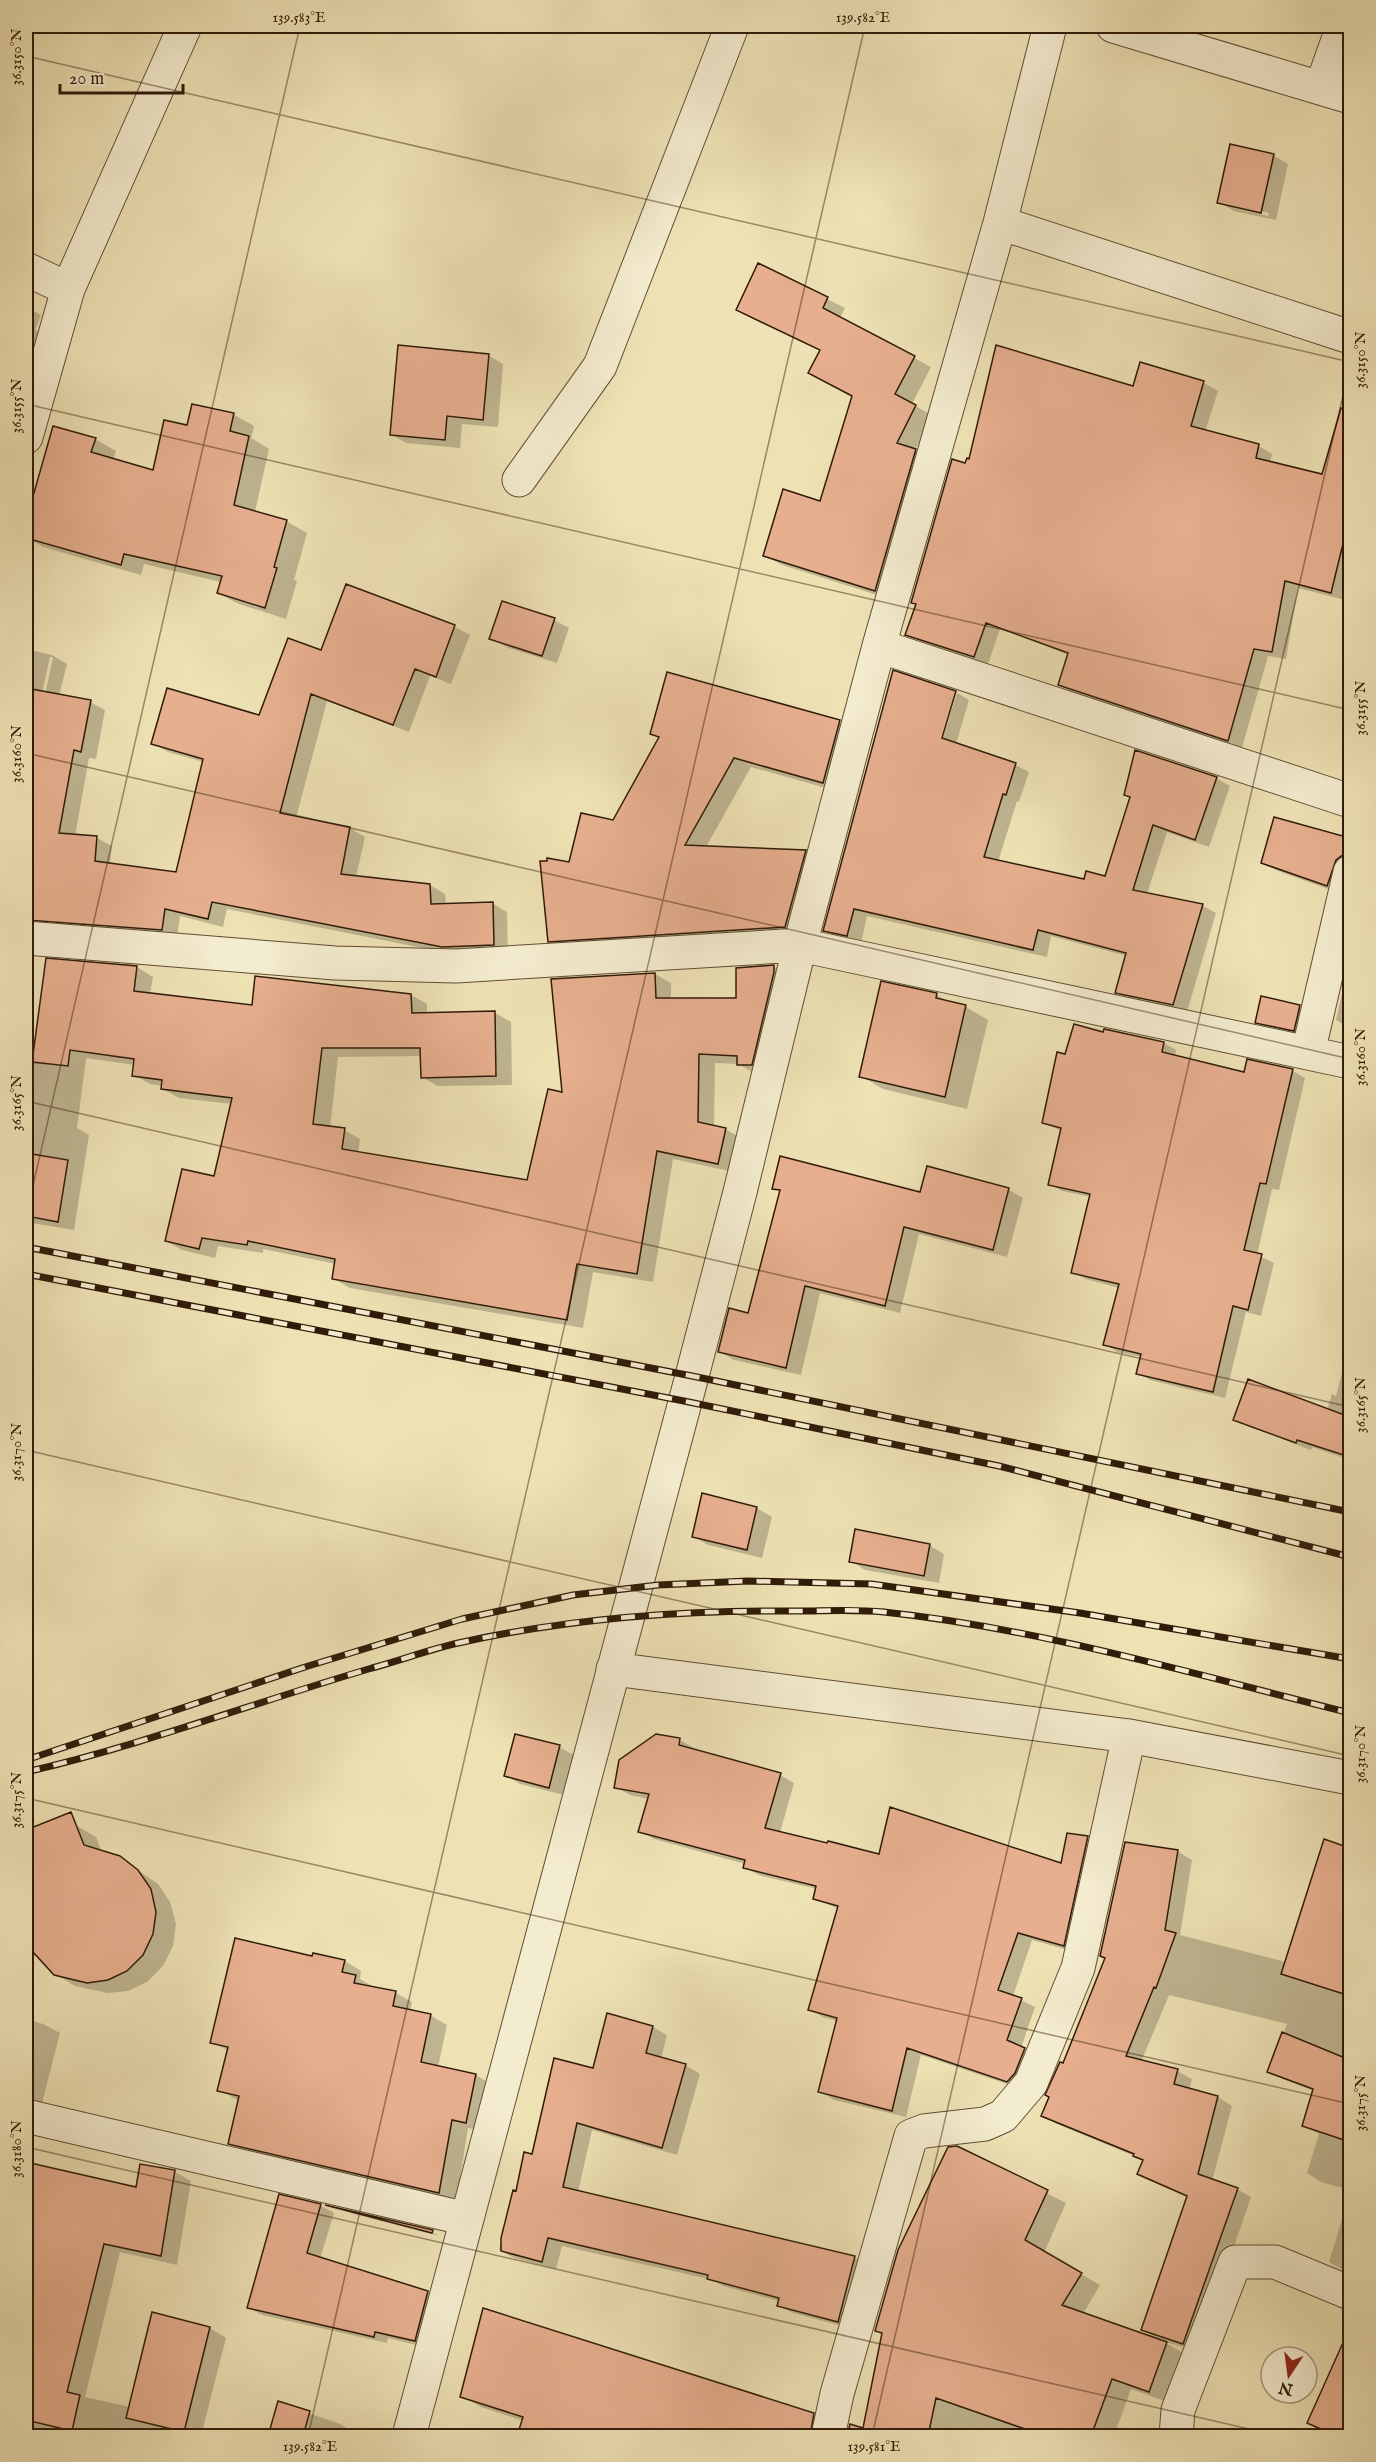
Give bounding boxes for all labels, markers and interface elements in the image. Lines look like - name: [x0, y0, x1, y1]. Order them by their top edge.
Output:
- text: 139.583°E: [272, 8, 326, 27]
- text: 139.582°E: [836, 8, 890, 27]
- text: 36.3150°N: [7, 29, 26, 85]
- scale bar: [60, 57, 183, 95]
- text: 20 m: [69, 68, 104, 91]
- text: 36.3150°N: [1351, 332, 1370, 388]
- text: 36.3155°N: [7, 379, 26, 433]
- text: 36.3155°N: [1351, 681, 1370, 735]
- text: 36.3160°N: [7, 725, 26, 783]
- text: 36.3160°N: [1351, 1028, 1370, 1086]
- text: 36.3165°N: [7, 1075, 26, 1131]
- text: 36.3165°N: [1351, 1377, 1370, 1433]
- text: 36.3170°N: [7, 1423, 26, 1481]
- text: 36.3170°N: [1351, 1725, 1370, 1783]
- text: 36.3175°N: [7, 1772, 26, 1828]
- text: 36.3175°N: [1351, 2075, 1370, 2131]
- text: 36.3180°N: [7, 2120, 26, 2178]
- north arrow: [1259, 2345, 1319, 2405]
- text: N: [1277, 2376, 1296, 2399]
- text: 139.582°E: [283, 2437, 337, 2456]
- text: 139.581°E: [847, 2437, 901, 2456]

